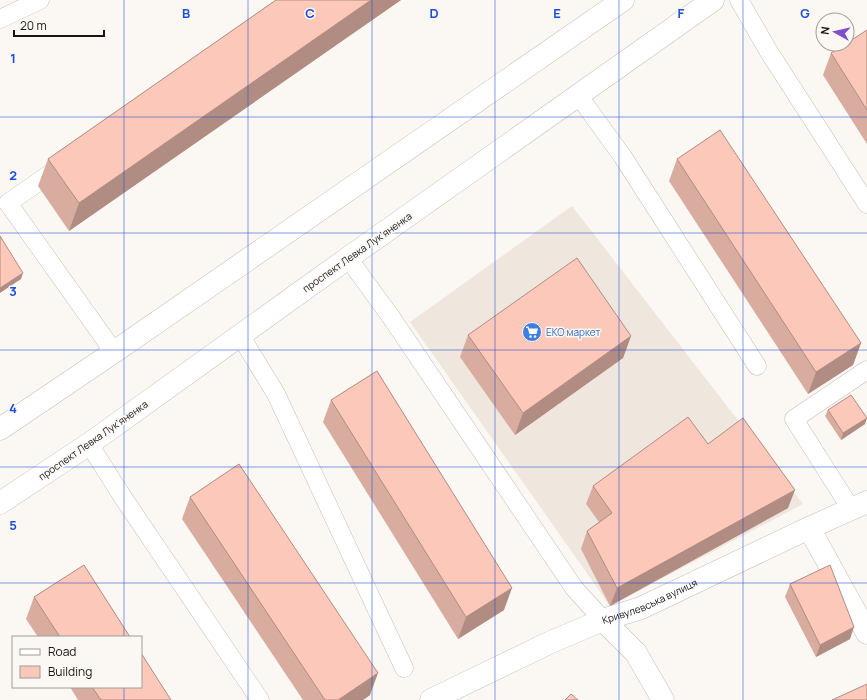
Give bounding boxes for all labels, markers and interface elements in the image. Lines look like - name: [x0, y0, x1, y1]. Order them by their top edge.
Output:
- text: B: [182, 4, 190, 22]
- text: C: [305, 4, 315, 22]
- text: D: [429, 4, 439, 22]
- text: E: [553, 4, 561, 22]
- text: F: [678, 4, 685, 22]
- text: G: [800, 4, 810, 22]
- scale bar: [14, 12, 104, 38]
- north arrow: [815, 12, 855, 52]
- text: 20 m: [20, 17, 47, 34]
- text: N: [817, 25, 833, 35]
- text: 1: [10, 49, 16, 67]
- text: 2: [9, 166, 17, 184]
- street label: проспект Левка Лукʼяненка: [300, 209, 414, 295]
- text: 3: [9, 282, 17, 300]
- supermarket icon: ЕКО маркет: [521, 321, 543, 343]
- place label: ЕКО маркет: [546, 325, 601, 339]
- street label: проспект Левка Лукʼяненка: [36, 397, 150, 483]
- text: 4: [9, 399, 17, 417]
- text: 5: [9, 516, 17, 534]
- street label: Кривулевська вулиця: [600, 575, 699, 627]
- legend: [12, 636, 142, 688]
- text: Road: [48, 643, 76, 660]
- text: Building: [48, 663, 92, 680]

